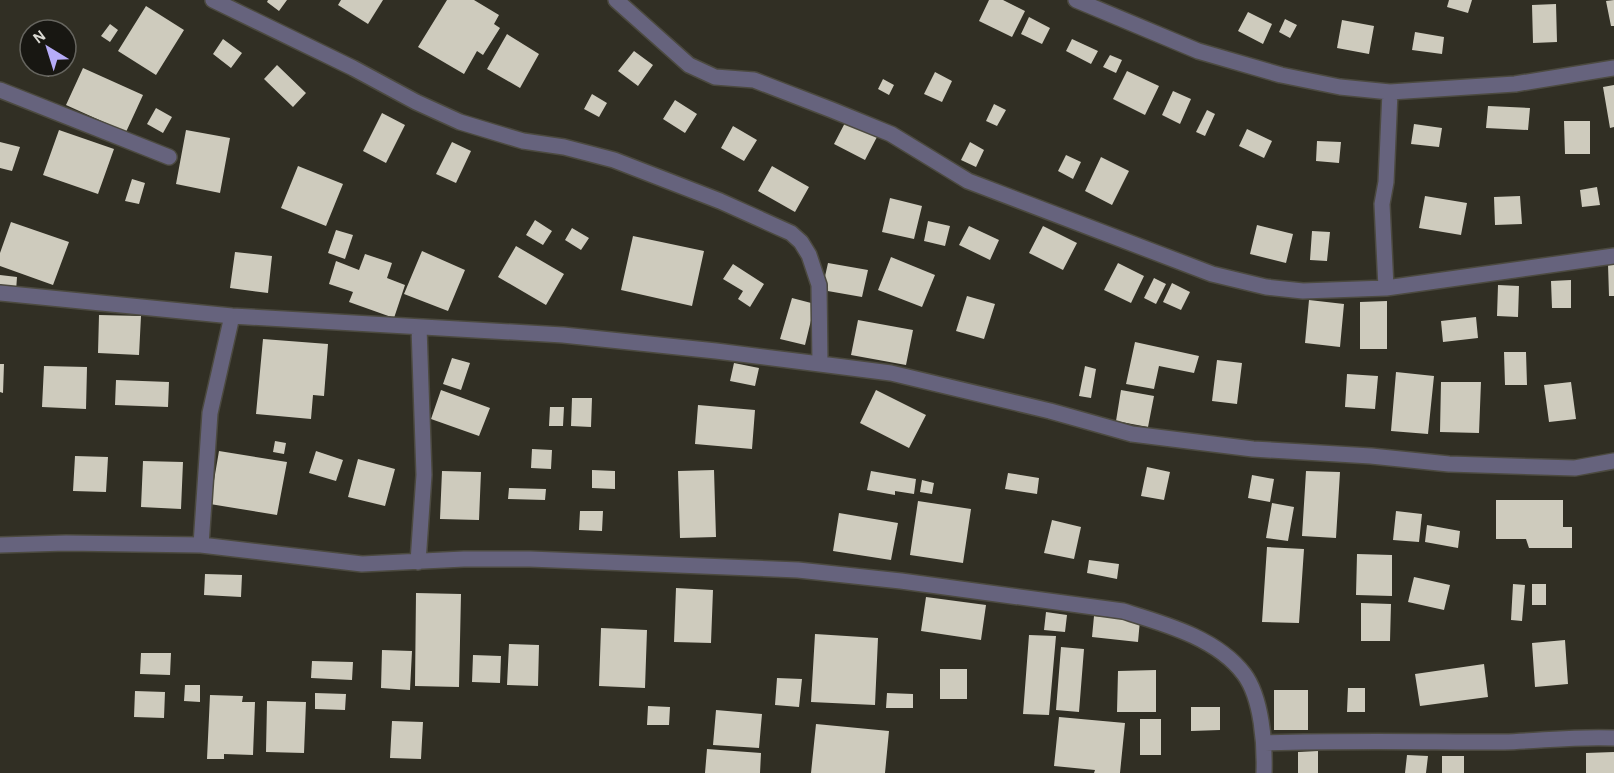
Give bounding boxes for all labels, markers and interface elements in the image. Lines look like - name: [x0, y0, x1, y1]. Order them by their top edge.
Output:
- north arrow: [18, 18, 78, 78]
- text: N: [30, 27, 49, 47]

